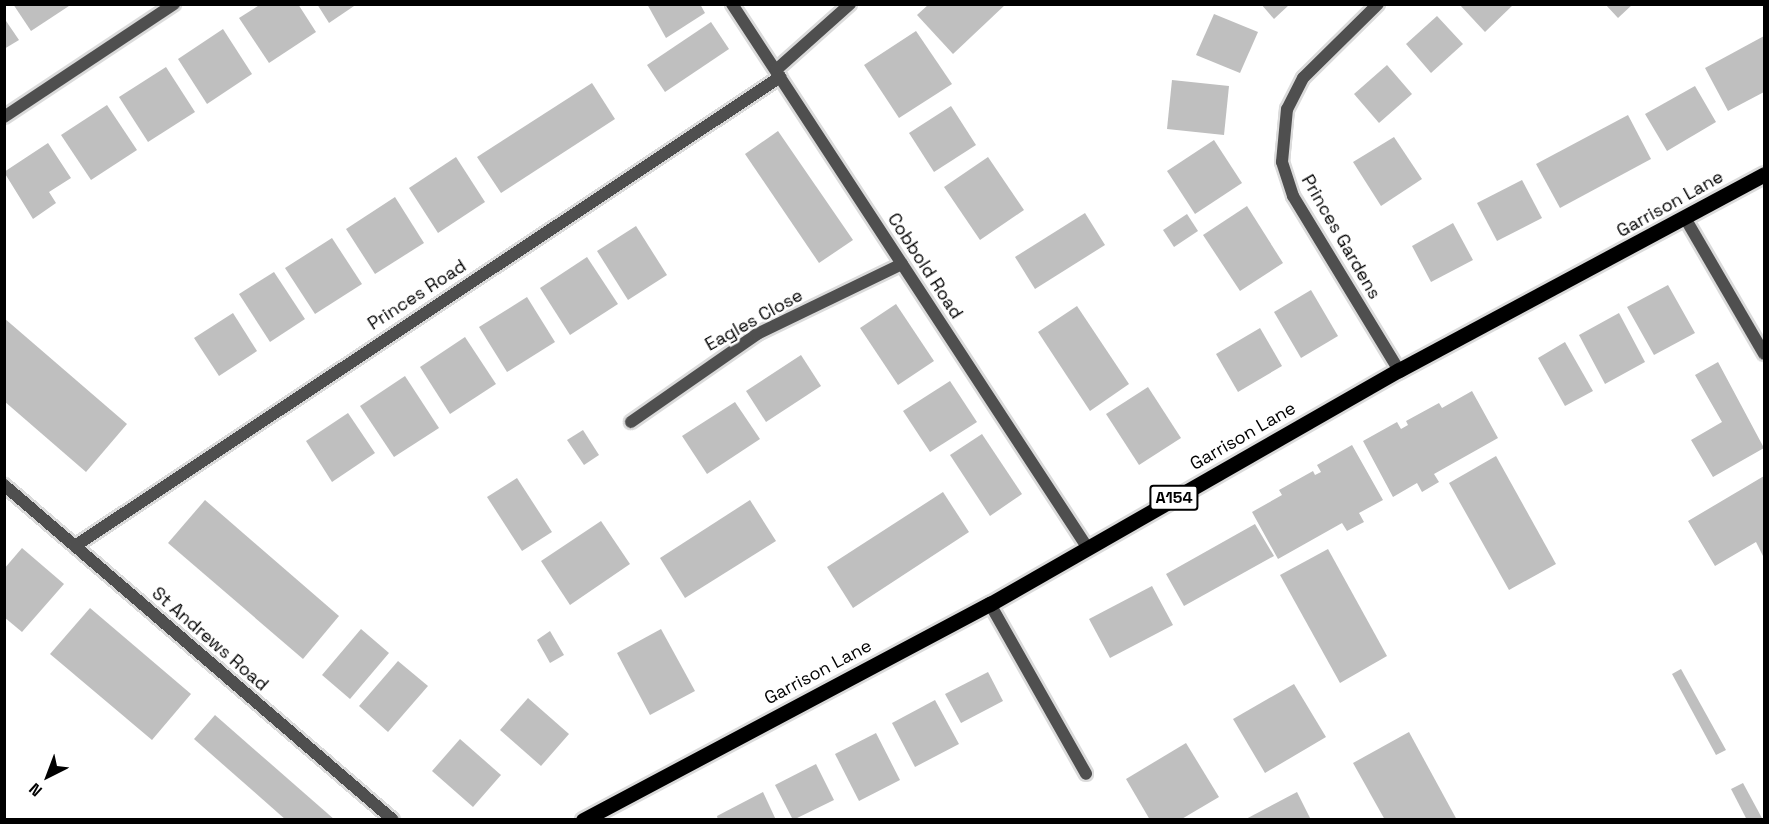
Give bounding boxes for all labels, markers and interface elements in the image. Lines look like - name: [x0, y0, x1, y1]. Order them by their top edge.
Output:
- street label: Garrison Lane: [1613, 166, 1727, 242]
- street label: Princes Gardens: [1297, 171, 1385, 303]
- street label: Cobbold Road: [883, 209, 967, 323]
- street label: Princes Road: [364, 255, 470, 335]
- street label: Eagles Close: [701, 284, 807, 356]
- street label: Garrison Lane: [1186, 397, 1300, 475]
- road number: A154: [1148, 485, 1200, 511]
- street label: St Andrews Road: [147, 582, 273, 696]
- street label: Garrison Lane: [761, 635, 875, 709]
- north arrow: [18, 746, 78, 806]
- text: N: [25, 778, 47, 801]

